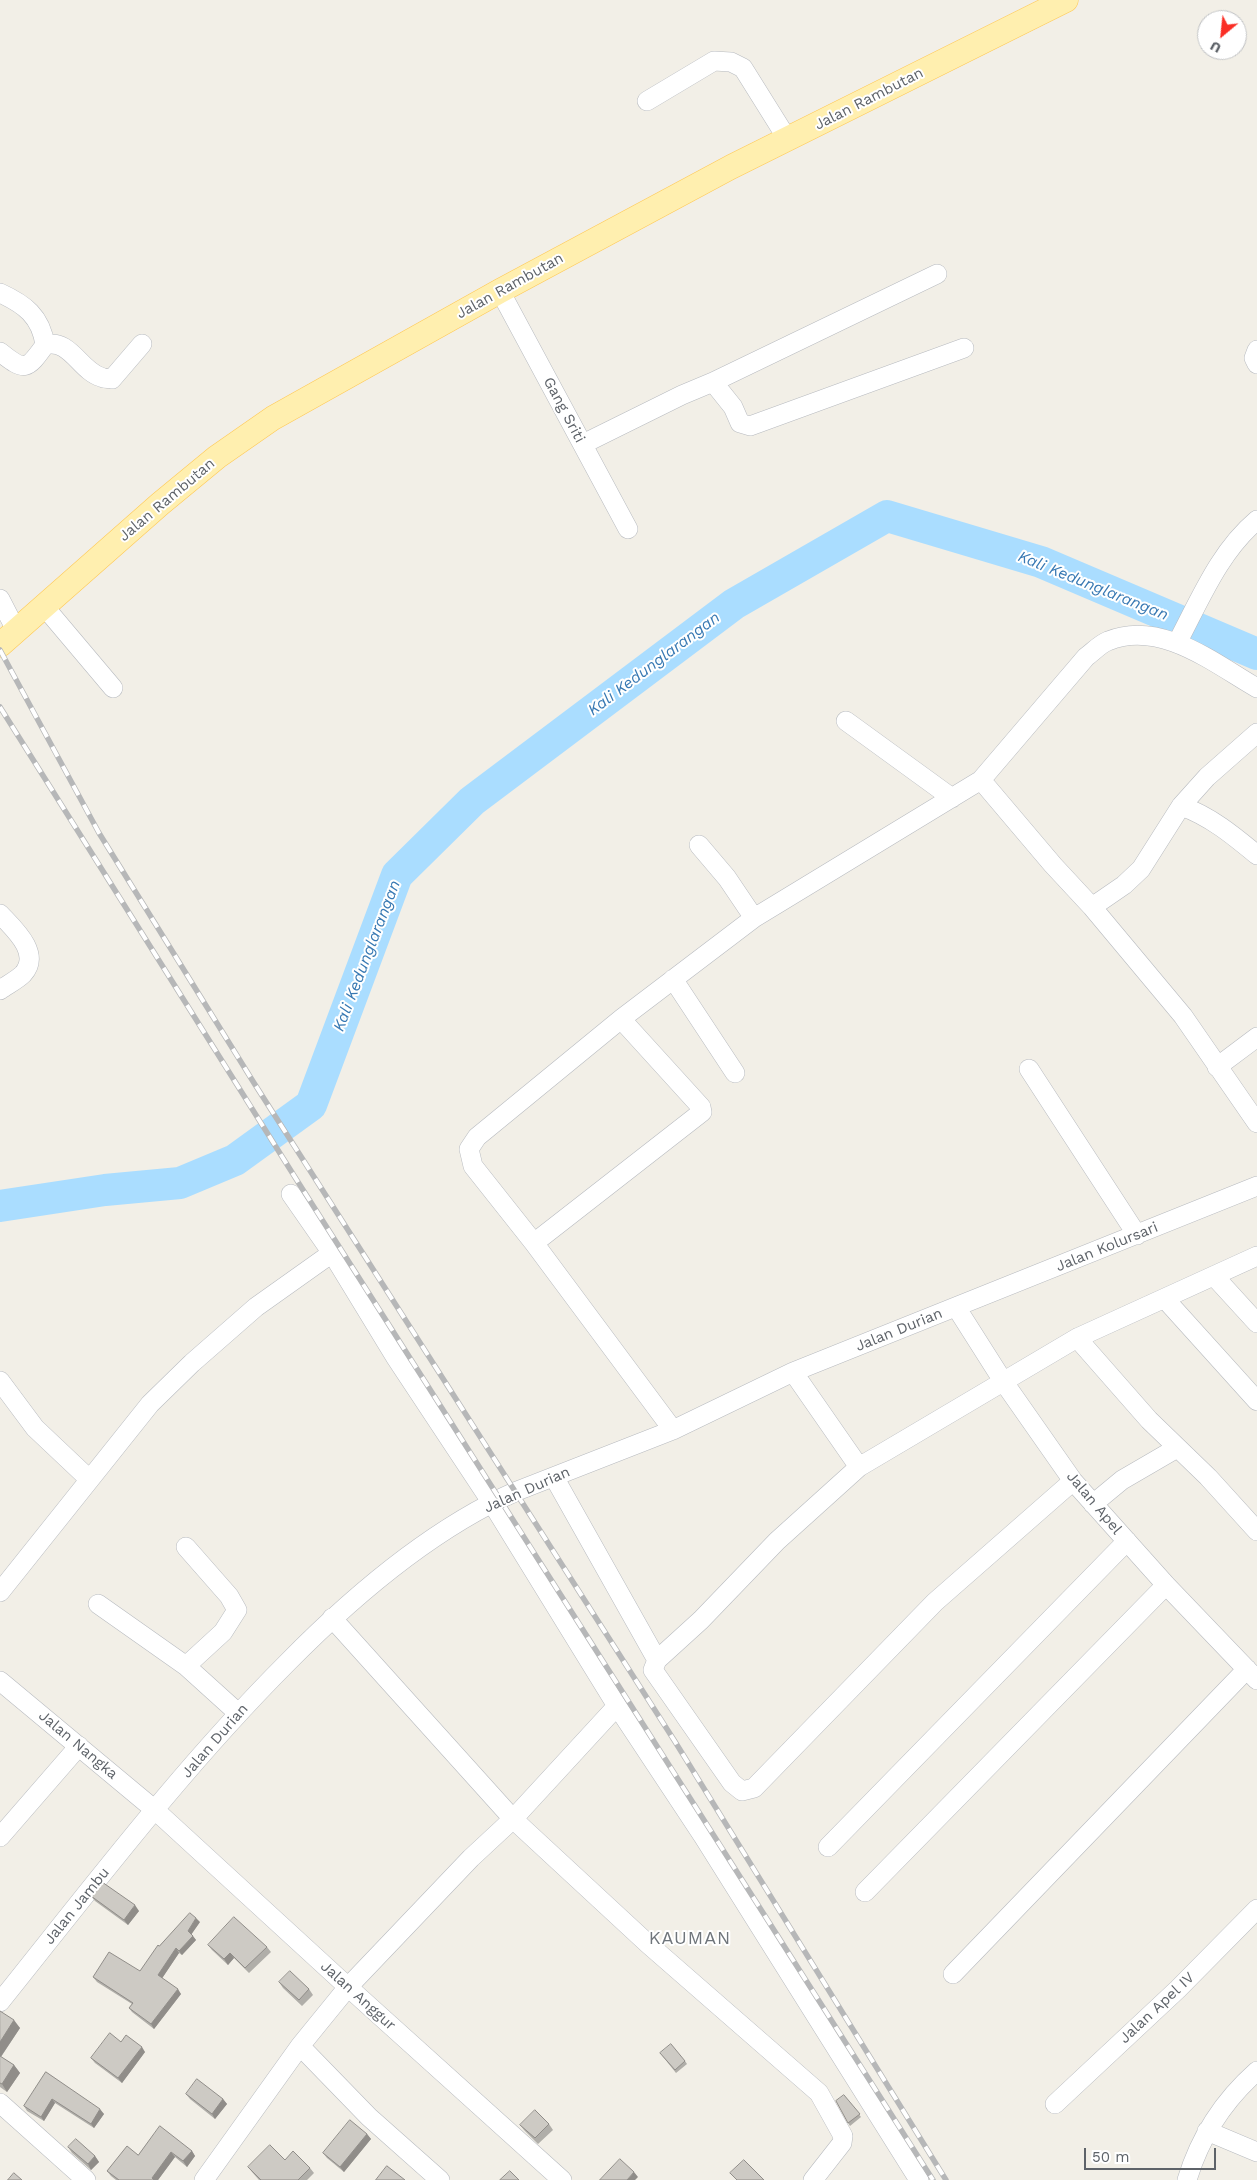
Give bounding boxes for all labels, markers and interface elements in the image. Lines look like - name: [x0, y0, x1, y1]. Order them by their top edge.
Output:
- north arrow: [1197, 10, 1247, 60]
- text: U: [1207, 38, 1224, 57]
- street label: Jalan Rambutan: [812, 64, 926, 134]
- street label: Jalan Rambutan: [453, 249, 567, 323]
- street label: Gang Sriti: [539, 374, 589, 446]
- street label: Jalan Rambutan: [115, 455, 219, 545]
- water label: Kali Kedunglarangan: [1015, 547, 1171, 625]
- water label: Kali Kedunglarangan: [584, 608, 724, 720]
- water label: Kali Kedunglarangan: [329, 878, 405, 1034]
- street label: Jalan Kolursari: [1053, 1218, 1161, 1276]
- street label: Jalan Durian: [853, 1304, 945, 1356]
- street label: Jalan Durian: [481, 1463, 573, 1517]
- street label: Jalan Apel: [1062, 1468, 1126, 1538]
- street label: Jalan Durian: [178, 1700, 252, 1782]
- street label: Jalan Nangka: [35, 1707, 121, 1783]
- street label: Jalan Jambu: [40, 1864, 114, 1948]
- district label: KAUMAN: [648, 1928, 732, 1950]
- street label: Jalan Anggur: [317, 1958, 399, 2034]
- street label: Jalan Apel IV: [1116, 1969, 1198, 2047]
- scale bar: [1087, 2138, 1220, 2170]
- text: 50 m: [1092, 2148, 1129, 2166]

